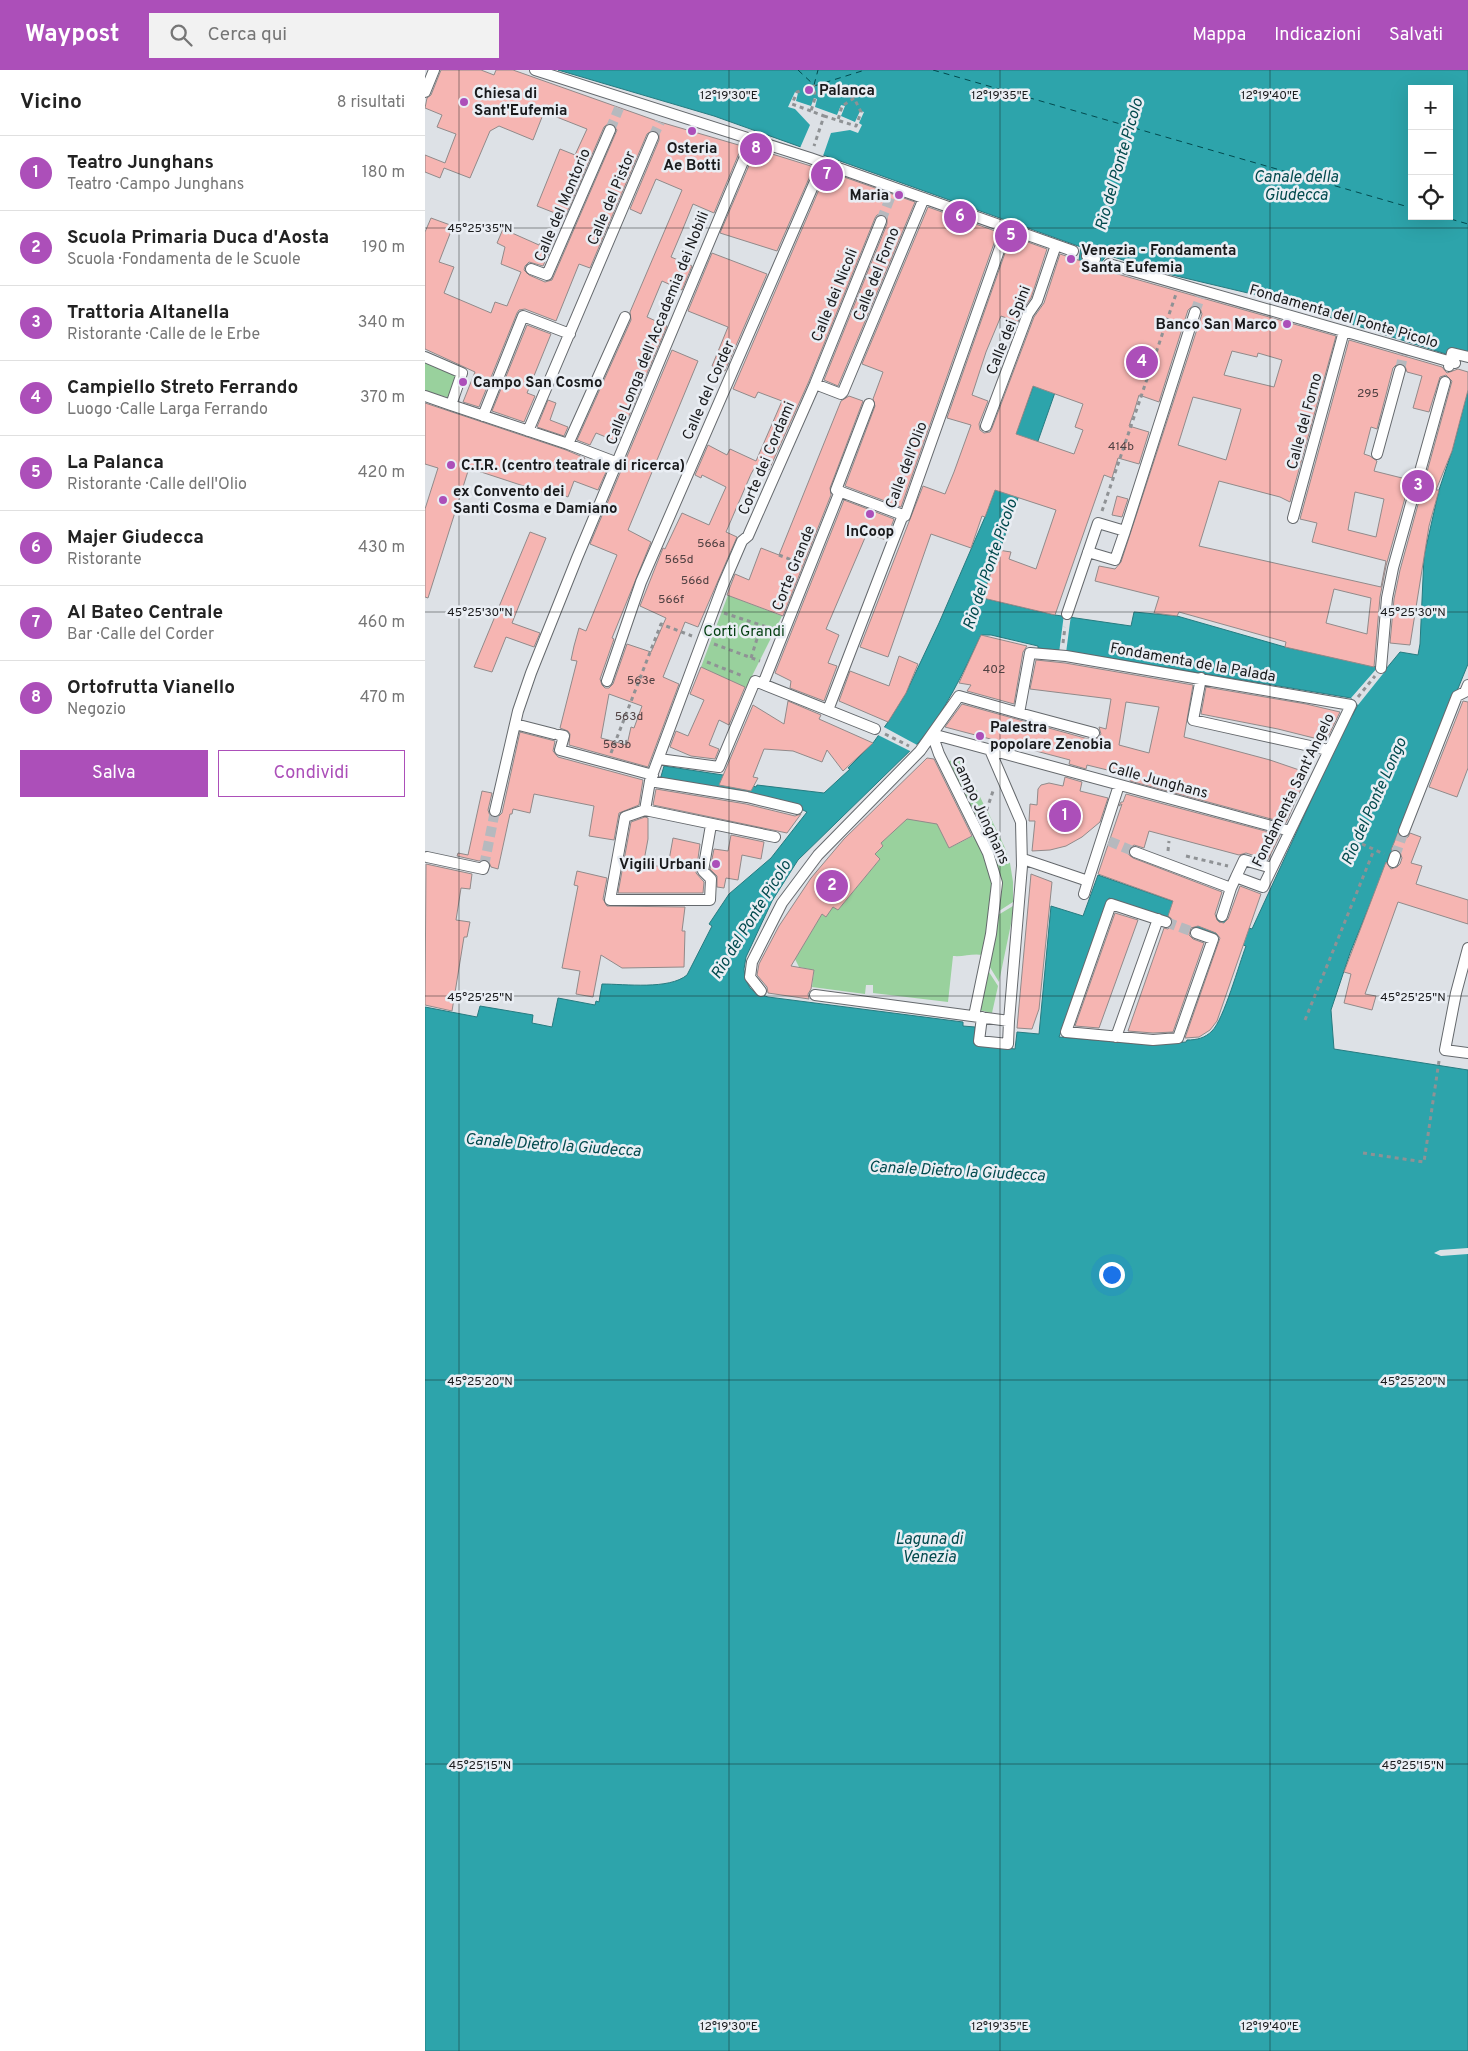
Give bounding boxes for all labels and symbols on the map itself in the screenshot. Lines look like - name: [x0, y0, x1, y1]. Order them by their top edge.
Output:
- place label: Palanca: [819, 82, 875, 101]
- marker: Palanca: [803, 84, 815, 96]
- place label: Chiesa di Sant'Eufemia: [474, 85, 567, 121]
- text: 12°19'30"E: [700, 88, 758, 104]
- text: 12°19'35"E: [971, 88, 1029, 104]
- text: 12°19'40"E: [1241, 88, 1299, 104]
- marker: Chiesa di Sant'Eufemia: [458, 96, 470, 108]
- water label: Rio del Ponte Picolo: [1091, 96, 1148, 233]
- marker: Osteria Ae Botti: [686, 125, 698, 137]
- pin: 8: [740, 130, 772, 168]
- place label: Osteria Ae Botti: [663, 140, 721, 176]
- street label: Calle del Montorio: [531, 146, 596, 265]
- street label: Calle del Pistor: [584, 148, 641, 249]
- pin: 7: [811, 156, 843, 194]
- water label: Canale della Giudecca: [1254, 168, 1339, 206]
- place label: Maria: [850, 187, 889, 206]
- marker: Maria: [893, 189, 905, 201]
- pin: 6: [944, 198, 976, 236]
- street label: Calle Longa dell'Accademia dei Nobili: [603, 209, 714, 448]
- pin: 5: [995, 217, 1027, 255]
- text: 45°25'35"N: [447, 221, 513, 237]
- street label: Calle del Forno: [850, 225, 905, 324]
- place label: Venezia - Fondamenta Santa Eufemia: [1081, 242, 1236, 278]
- street label: Calle dei Nicoli: [808, 246, 863, 345]
- marker: Venezia - Fondamenta Santa Eufemia: [1065, 253, 1077, 265]
- street label: Fondamenta del Ponte Picolo: [1247, 281, 1440, 354]
- street label: Calle dei Spini: [983, 283, 1036, 378]
- place label: Banco San Marco: [1155, 316, 1277, 335]
- marker: Banco San Marco: [1281, 318, 1293, 330]
- street label: Calle del Corder: [679, 338, 740, 443]
- pin: 4: [1126, 343, 1158, 381]
- street label: Calle del Forno: [1283, 371, 1327, 472]
- place label: Campo San Cosmo: [473, 374, 603, 393]
- marker: Campo San Cosmo: [457, 376, 469, 388]
- house number: 295: [1357, 386, 1379, 402]
- street label: Corte dei Cordami: [735, 399, 800, 518]
- street label: Calle dell'Olio: [882, 419, 933, 512]
- house number: 414b: [1108, 439, 1134, 455]
- place label: C.T.R. (centro teatrale di ricerca): [461, 457, 685, 476]
- marker: C.T.R. (centro teatrale di ricerca): [445, 459, 457, 471]
- pin: 3: [1402, 467, 1434, 505]
- place label: ex Convento dei Santi Cosma e Damiano: [453, 483, 618, 519]
- marker: ex Convento dei Santi Cosma e Damiano: [437, 494, 449, 506]
- water label: Rio del Ponte Picolo: [959, 496, 1023, 632]
- marker: InCoop: [864, 508, 876, 520]
- street label: Corte Grande: [769, 523, 820, 614]
- place label: InCoop: [846, 523, 894, 542]
- house number: 566a: [697, 536, 725, 552]
- house number: 565d: [665, 552, 693, 568]
- house number: 566d: [681, 573, 709, 589]
- house number: 566f: [658, 592, 684, 608]
- text: 45°25'30"N: [447, 605, 513, 621]
- text: 45°25'30"N: [1380, 605, 1446, 621]
- park label: Corti Grandi: [703, 623, 785, 642]
- street label: Fondamenta de la Palada: [1108, 640, 1277, 687]
- house number: 402: [983, 662, 1005, 678]
- house number: 563e: [627, 673, 655, 689]
- house number: 563d: [615, 709, 643, 725]
- street label: Fondamenta Sant'Angelo: [1249, 711, 1340, 871]
- place label: Palestra popolare Zenobia: [990, 719, 1112, 755]
- marker: Palestra popolare Zenobia: [974, 730, 986, 742]
- water label: Rio del Ponte Longo: [1338, 735, 1412, 869]
- house number: 563b: [603, 737, 632, 753]
- street label: Campo Junghans: [946, 753, 1013, 868]
- street label: Calle Junghans: [1105, 759, 1210, 804]
- pin: 1: [1049, 797, 1081, 835]
- place label: Vigili Urbani: [619, 856, 706, 875]
- water label: Rio del Ponte Picolo: [707, 856, 797, 983]
- marker: Vigili Urbani: [710, 858, 722, 870]
- pin: 2: [816, 867, 848, 905]
- text: 45°25'25"N: [447, 990, 513, 1006]
- text: 45°25'25"N: [1380, 990, 1446, 1006]
- water label: Canale Dietro la Giudecca: [464, 1130, 642, 1162]
- water label: Canale Dietro la Giudecca: [868, 1157, 1046, 1187]
- your location: [1099, 1262, 1125, 1288]
- text: 45°25'20"N: [447, 1374, 513, 1390]
- text: 45°25'20"N: [1380, 1374, 1446, 1390]
- water label: Laguna di Venezia: [895, 1530, 964, 1568]
- text: 45°25'15"N: [449, 1758, 511, 1774]
- text: 45°25'15"N: [1382, 1758, 1444, 1774]
- text: 12°19'30"E: [700, 2019, 758, 2035]
- text: 12°19'35"E: [971, 2019, 1029, 2035]
- text: 12°19'40"E: [1241, 2019, 1299, 2035]

